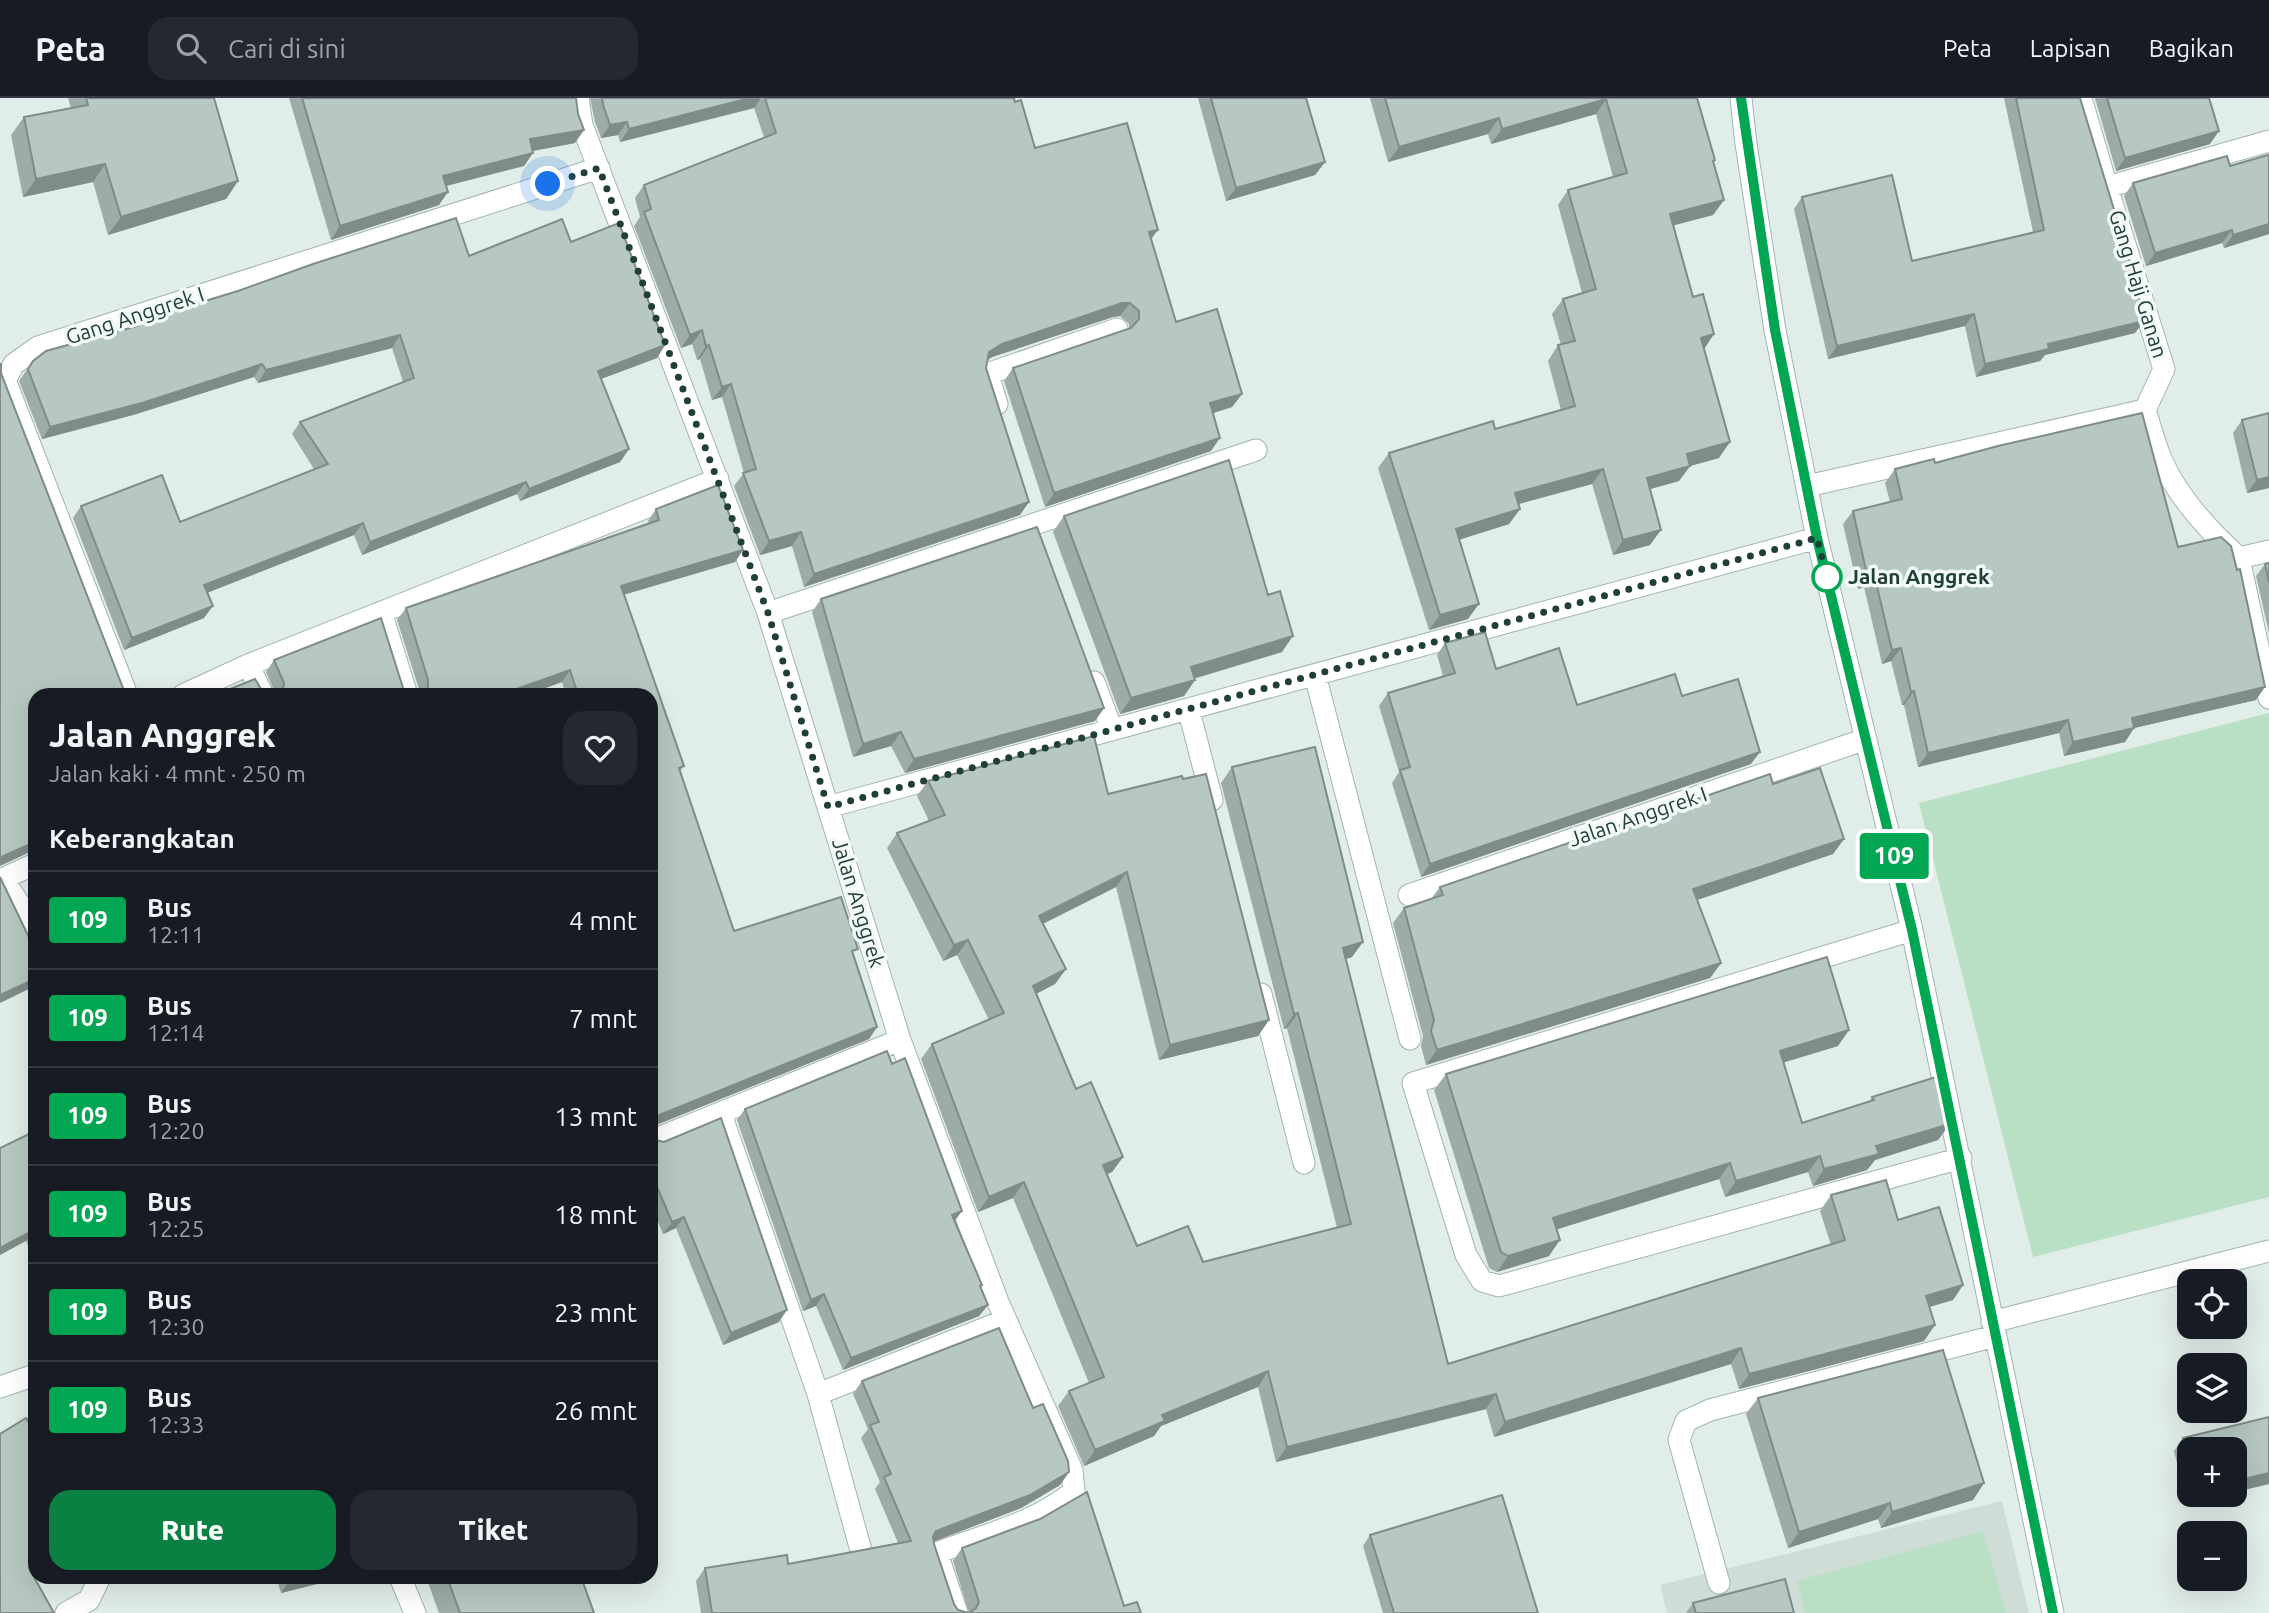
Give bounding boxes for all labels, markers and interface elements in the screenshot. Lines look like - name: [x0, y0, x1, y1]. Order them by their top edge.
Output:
- search box: [148, 17, 638, 80]
- icon: search: [172, 29, 210, 67]
- text: Peta: [35, 30, 106, 67]
- text: Cari di sini: [228, 34, 346, 63]
- text: Peta: [1943, 35, 1992, 62]
- text: Lapisan: [2030, 35, 2111, 62]
- text: Bagikan: [2149, 35, 2234, 62]
- your location: [530, 166, 565, 201]
- street label: Gang Haji Ganan: [2105, 207, 2173, 361]
- street label: Gang Anggrek I: [63, 281, 207, 349]
- marker: Jalan Anggrek: [1812, 562, 1842, 592]
- place label: Jalan Anggrek: [1848, 564, 1990, 588]
- button: heart: [563, 711, 637, 785]
- text: Jalan Anggrek: [49, 716, 276, 753]
- text: Jalan kaki · 4 mnt · 250 m: [49, 761, 306, 786]
- street label: Jalan Anggrek I: [1566, 781, 1710, 851]
- text: Keberangkatan: [49, 824, 235, 853]
- line badge: 109: [1854, 833, 1934, 879]
- street label: Jalan Anggrek: [828, 835, 890, 971]
- text: 109: [1874, 842, 1914, 869]
- text: Bus: [147, 893, 192, 922]
- text: 109: [67, 906, 108, 933]
- text: 4 mnt: [569, 906, 637, 935]
- text: 12:11: [147, 922, 205, 947]
- text: Bus: [147, 991, 192, 1020]
- text: 109: [67, 1004, 108, 1031]
- text: 7 mnt: [569, 1004, 637, 1033]
- text: 12:14: [147, 1020, 205, 1045]
- text: Bus: [147, 1089, 192, 1118]
- text: 109: [67, 1102, 108, 1129]
- text: 13 mnt: [554, 1102, 637, 1131]
- text: 12:20: [147, 1118, 205, 1143]
- text: Bus: [147, 1187, 192, 1216]
- text: 109: [67, 1200, 108, 1227]
- text: 18 mnt: [554, 1200, 637, 1229]
- text: 12:25: [147, 1216, 205, 1241]
- map controls: [2177, 1269, 2247, 1591]
- button: locate: [2177, 1269, 2247, 1339]
- text: Bus: [147, 1285, 192, 1314]
- text: 109: [67, 1298, 108, 1325]
- text: 23 mnt: [554, 1298, 637, 1327]
- text: 12:30: [147, 1314, 205, 1339]
- button: layers: [2177, 1353, 2247, 1423]
- text: Bus: [147, 1383, 192, 1412]
- text: 109: [67, 1396, 108, 1423]
- text: 26 mnt: [554, 1396, 637, 1425]
- text: 12:33: [147, 1412, 205, 1437]
- button: +: [2177, 1437, 2247, 1507]
- button: Rute: [49, 1490, 336, 1570]
- button: Tiket: [350, 1490, 637, 1570]
- button: −: [2177, 1521, 2247, 1591]

